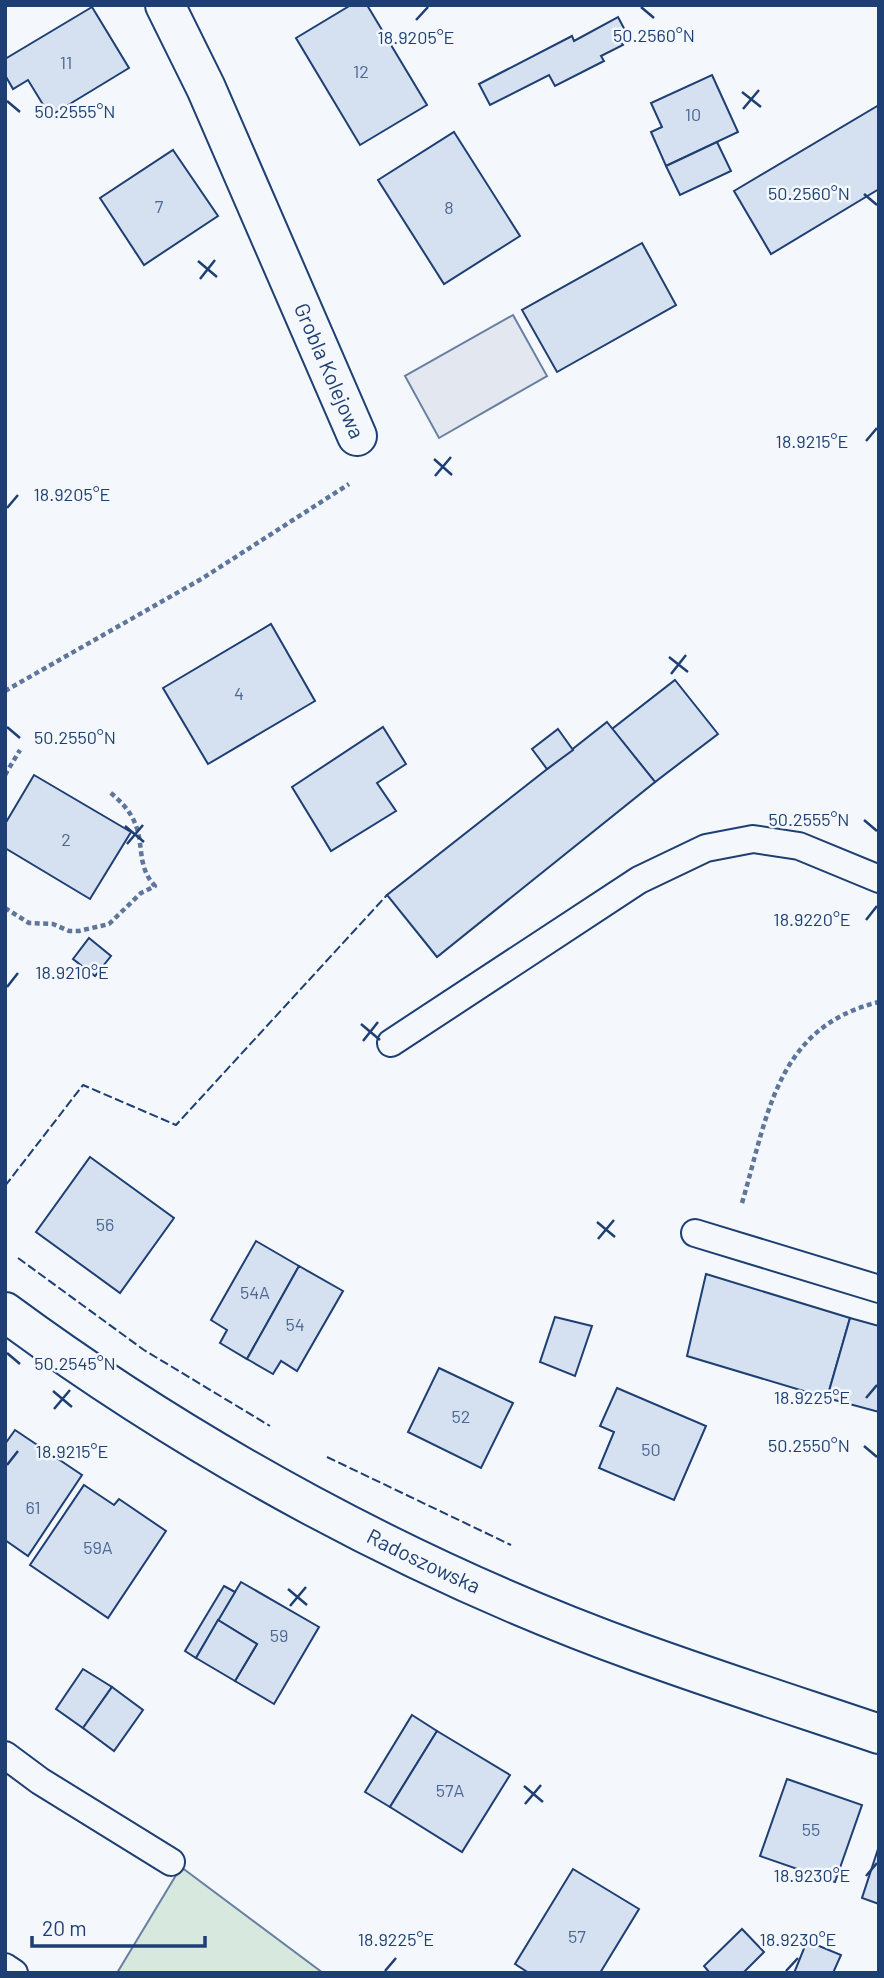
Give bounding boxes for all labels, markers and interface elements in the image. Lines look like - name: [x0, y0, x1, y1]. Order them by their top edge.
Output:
- text: 50.2560°N: [613, 24, 695, 46]
- text: 18.9205°E: [378, 26, 454, 48]
- house number: 11: [60, 51, 72, 73]
- house number: 12: [353, 60, 369, 82]
- text: 50.2555°N: [35, 100, 115, 122]
- house number: 10: [685, 103, 701, 125]
- text: 50.2560°N: [768, 182, 850, 204]
- house number: 7: [155, 195, 164, 217]
- house number: 8: [444, 196, 454, 218]
- street label: Grobla Kolejowa: [290, 299, 370, 442]
- text: 18.9215°E: [776, 430, 848, 452]
- text: 18.9205°E: [34, 483, 110, 505]
- house number: 4: [234, 682, 244, 704]
- text: 50.2550°N: [34, 726, 116, 748]
- text: 50.2555°N: [769, 808, 849, 830]
- house number: 2: [61, 828, 71, 850]
- text: 18.9220°E: [773, 908, 851, 930]
- text: 18.9210°E: [35, 961, 109, 983]
- house number: 56: [96, 1213, 114, 1235]
- house number: 54A: [240, 1281, 270, 1303]
- house number: 54: [285, 1313, 305, 1335]
- text: 50.2545°N: [34, 1352, 116, 1374]
- text: 18.9225°E: [774, 1386, 850, 1408]
- house number: 52: [452, 1405, 470, 1427]
- text: 50.2550°N: [768, 1434, 850, 1456]
- house number: 50: [641, 1438, 661, 1460]
- text: 18.9215°E: [36, 1440, 108, 1462]
- house number: 61: [25, 1496, 41, 1518]
- street label: Radoszowska: [363, 1523, 485, 1598]
- house number: 59A: [83, 1536, 113, 1558]
- house number: 59: [270, 1624, 288, 1646]
- house number: 57A: [436, 1779, 464, 1801]
- house number: 55: [802, 1818, 820, 1840]
- text: 18.9230°E: [774, 1864, 850, 1886]
- scale bar: [32, 1904, 205, 1948]
- text: 20 m: [42, 1915, 87, 1940]
- house number: 57: [568, 1925, 586, 1947]
- text: 18.9225°E: [358, 1928, 434, 1950]
- text: 18.9230°E: [760, 1928, 836, 1950]

